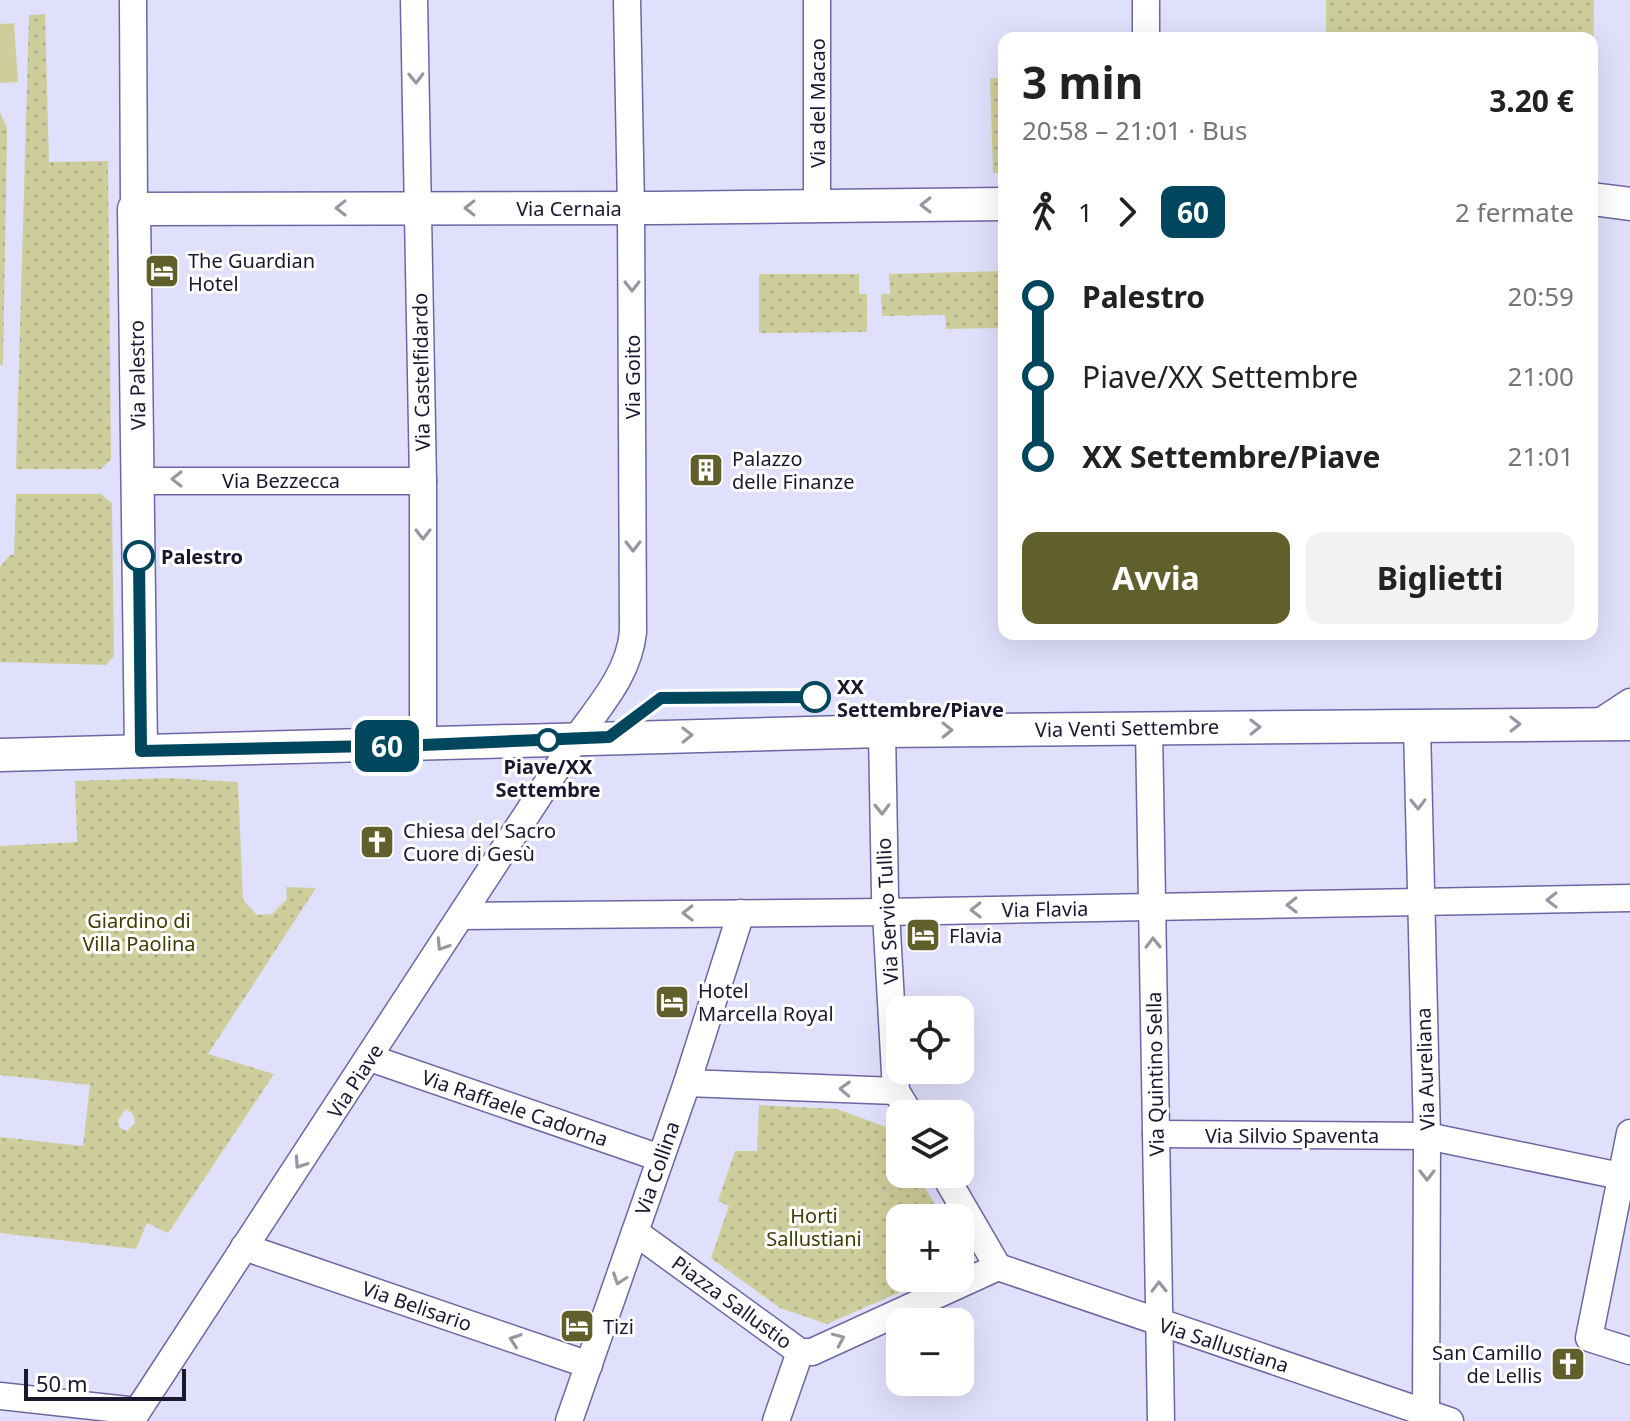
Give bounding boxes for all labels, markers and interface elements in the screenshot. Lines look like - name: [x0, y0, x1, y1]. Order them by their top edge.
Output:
- street label: Via del Macao: [804, 38, 831, 168]
- text: 3 min: [1022, 52, 1143, 112]
- one-way arrow: [407, 72, 425, 85]
- text: 3.20 €: [1489, 80, 1574, 121]
- text: 20:58 – 21:01 · Bus: [1022, 112, 1247, 148]
- icon: walk: [1022, 190, 1066, 234]
- icon: forward: [1105, 190, 1149, 234]
- text: 60: [1177, 193, 1209, 231]
- text: 1: [1078, 194, 1093, 230]
- text: 2 fermate: [1455, 194, 1574, 230]
- street label: Via Cernaia: [516, 195, 622, 222]
- one-way arrow: [919, 196, 932, 214]
- one-way arrow: [334, 199, 347, 217]
- one-way arrow: [463, 199, 476, 216]
- place label: The Guardian Hotel: [188, 247, 315, 297]
- hotel icon: The Guardian Hotel: [143, 252, 181, 290]
- text: Palestro: [1082, 276, 1205, 317]
- text: 20:59: [1508, 278, 1574, 314]
- one-way arrow: [623, 280, 641, 293]
- street label: Via Castelfidardo: [406, 293, 436, 451]
- street label: Via Palestro: [123, 320, 151, 430]
- street label: Via Goito: [619, 335, 646, 419]
- text: Piave/XX Settembre: [1082, 356, 1358, 397]
- text: 21:00: [1508, 358, 1574, 394]
- text: XX Settembre/Piave: [1082, 436, 1380, 477]
- text: 21:01: [1508, 438, 1574, 474]
- place label: Palazzo delle Finanze: [732, 445, 855, 495]
- building icon: Palazzo delle Finanze: [687, 451, 725, 489]
- street label: Via Bezzecca: [222, 467, 340, 494]
- one-way arrow: [170, 470, 183, 488]
- one-way arrow: [414, 528, 432, 541]
- button: Avvia: [1022, 532, 1290, 624]
- button: Biglietti: [1306, 532, 1574, 624]
- one-way arrow: [624, 540, 641, 553]
- marker: Palestro: [124, 541, 154, 571]
- place label: Palestro: [161, 543, 243, 570]
- place label: XX Settembre/Piave: [837, 673, 1004, 723]
- marker: XX Settembre/Piave: [800, 682, 830, 712]
- street label: Via Venti Settembre: [1035, 713, 1219, 743]
- one-way arrow: [1509, 715, 1522, 733]
- one-way arrow: [1249, 718, 1262, 736]
- line badge: 60: [351, 720, 423, 772]
- one-way arrow: [941, 721, 954, 739]
- one-way arrow: [681, 726, 694, 744]
- text: 60: [371, 727, 403, 765]
- marker: Piave/XX Settembre: [537, 729, 559, 751]
- place label: Piave/XX Settembre: [496, 753, 600, 803]
- one-way arrow: [1409, 798, 1427, 811]
- one-way arrow: [873, 803, 891, 816]
- place label: Chiesa del Sacro Cuore di Gesù: [403, 817, 556, 867]
- church icon: Chiesa del Sacro Cuore di Gesù: [358, 823, 396, 861]
- street label: Via Servio Tullio: [870, 837, 904, 985]
- one-way arrow: [1545, 891, 1558, 908]
- street label: Via Flavia: [1001, 895, 1089, 923]
- one-way arrow: [1285, 896, 1298, 913]
- one-way arrow: [969, 902, 982, 919]
- one-way arrow: [681, 905, 694, 922]
- park label: Giardino di Villa Paolina: [82, 907, 196, 957]
- hotel icon: Flavia: [904, 916, 942, 954]
- place label: Flavia: [949, 922, 1002, 949]
- one-way arrow: [437, 936, 452, 951]
- one-way arrow: [1144, 936, 1162, 949]
- place label: Hotel Marcella Royal: [698, 977, 834, 1027]
- hotel icon: Hotel Marcella Royal: [653, 983, 691, 1021]
- street label: Via Quintino Sella: [1140, 991, 1170, 1157]
- map controls: [886, 996, 974, 1396]
- button: locate: [886, 996, 974, 1084]
- street label: Via Aureliana: [1409, 1007, 1441, 1131]
- street label: Via Piave: [321, 1039, 389, 1123]
- street label: Via Raffaele Cadorna: [418, 1063, 612, 1153]
- one-way arrow: [838, 1081, 851, 1098]
- button: layers: [886, 1100, 974, 1188]
- street label: Via Collina: [628, 1118, 686, 1218]
- street label: Via Silvio Spaventa: [1205, 1122, 1379, 1149]
- one-way arrow: [295, 1154, 310, 1168]
- one-way arrow: [1418, 1169, 1436, 1182]
- park label: Horti Sallustiani: [766, 1202, 862, 1252]
- button: +: [886, 1204, 974, 1292]
- street label: Piazza Sallustio: [666, 1249, 798, 1355]
- one-way arrow: [612, 1271, 629, 1285]
- street label: Via Belisario: [358, 1275, 476, 1337]
- one-way arrow: [1150, 1280, 1168, 1293]
- hotel icon: Tizi: [558, 1307, 596, 1345]
- button: −: [886, 1308, 974, 1396]
- street label: Via Sallustiana: [1156, 1311, 1292, 1379]
- place label: Tizi: [603, 1313, 634, 1340]
- one-way arrow: [509, 1333, 523, 1349]
- one-way arrow: [831, 1333, 846, 1349]
- place label: San Camillo de Lellis: [1432, 1339, 1542, 1389]
- church icon: San Camillo de Lellis: [1549, 1345, 1587, 1383]
- scale bar: [24, 1365, 186, 1401]
- text: 50 m: [36, 1368, 87, 1398]

